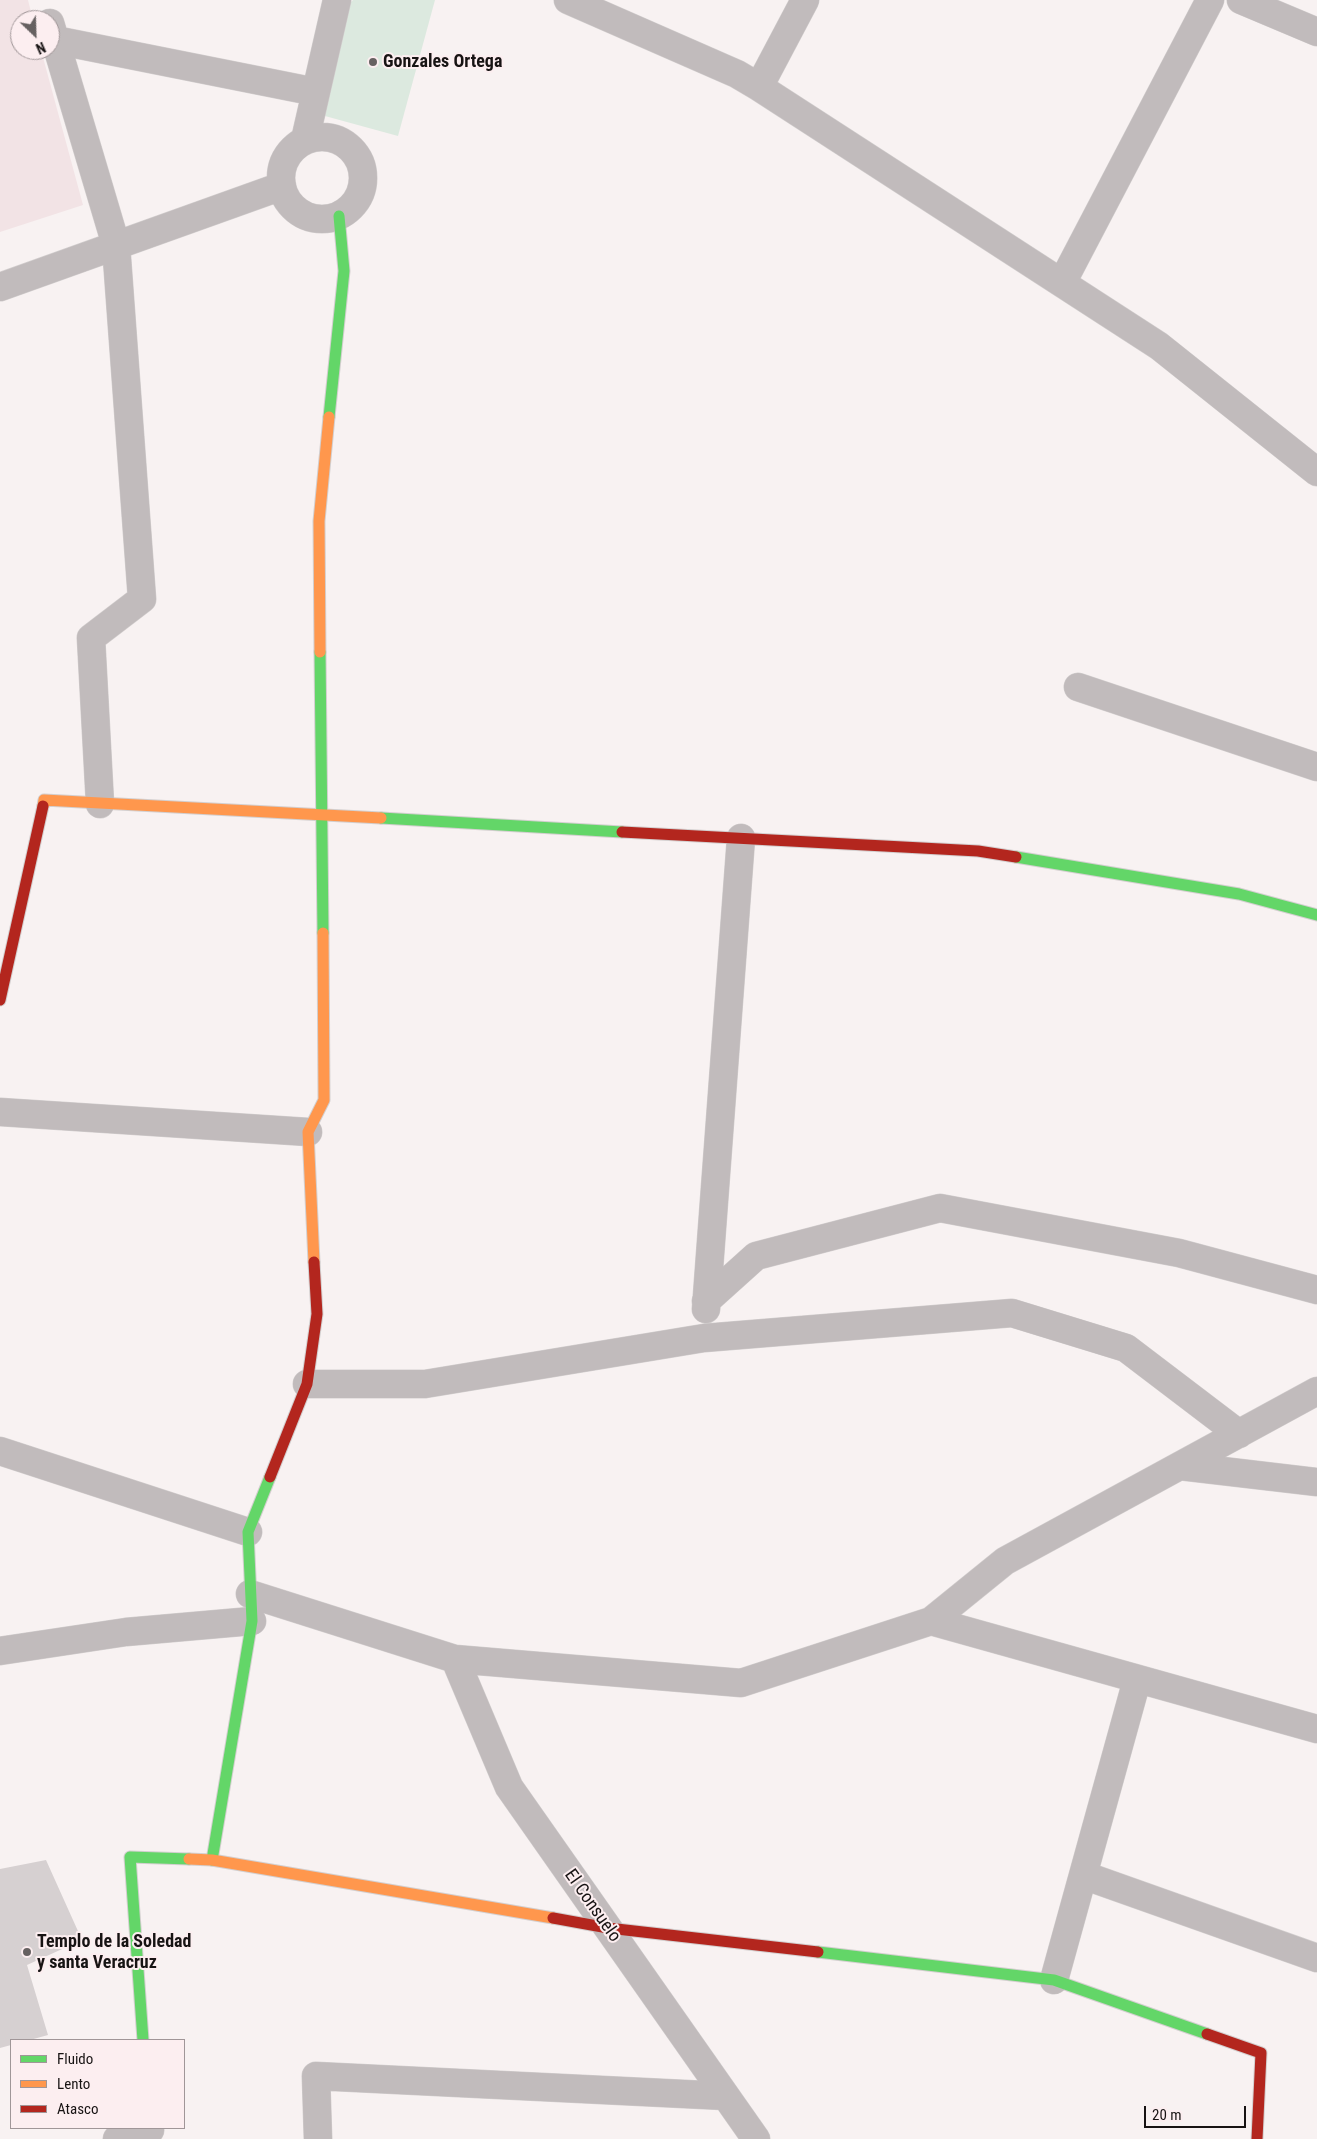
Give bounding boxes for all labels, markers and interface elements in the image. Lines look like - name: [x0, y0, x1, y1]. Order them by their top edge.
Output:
- north arrow: [10, 10, 60, 60]
- text: N: [34, 39, 48, 57]
- place label: Gonzales Ortega: [383, 51, 502, 73]
- marker: Gonzales Ortega: [367, 56, 379, 68]
- street label: El Consuelo: [559, 1866, 625, 1946]
- place label: Templo de la Soledad y santa Veracruz: [37, 1931, 191, 1974]
- marker: Templo de la Soledad y santa Veracruz: [21, 1946, 33, 1958]
- legend: [10, 2039, 185, 2129]
- text: Fluido: [57, 2050, 93, 2068]
- text: Lento: [57, 2075, 90, 2093]
- scale bar: [1147, 2096, 1250, 2128]
- text: Atasco: [57, 2100, 98, 2118]
- text: 20 m: [1152, 2106, 1182, 2124]

